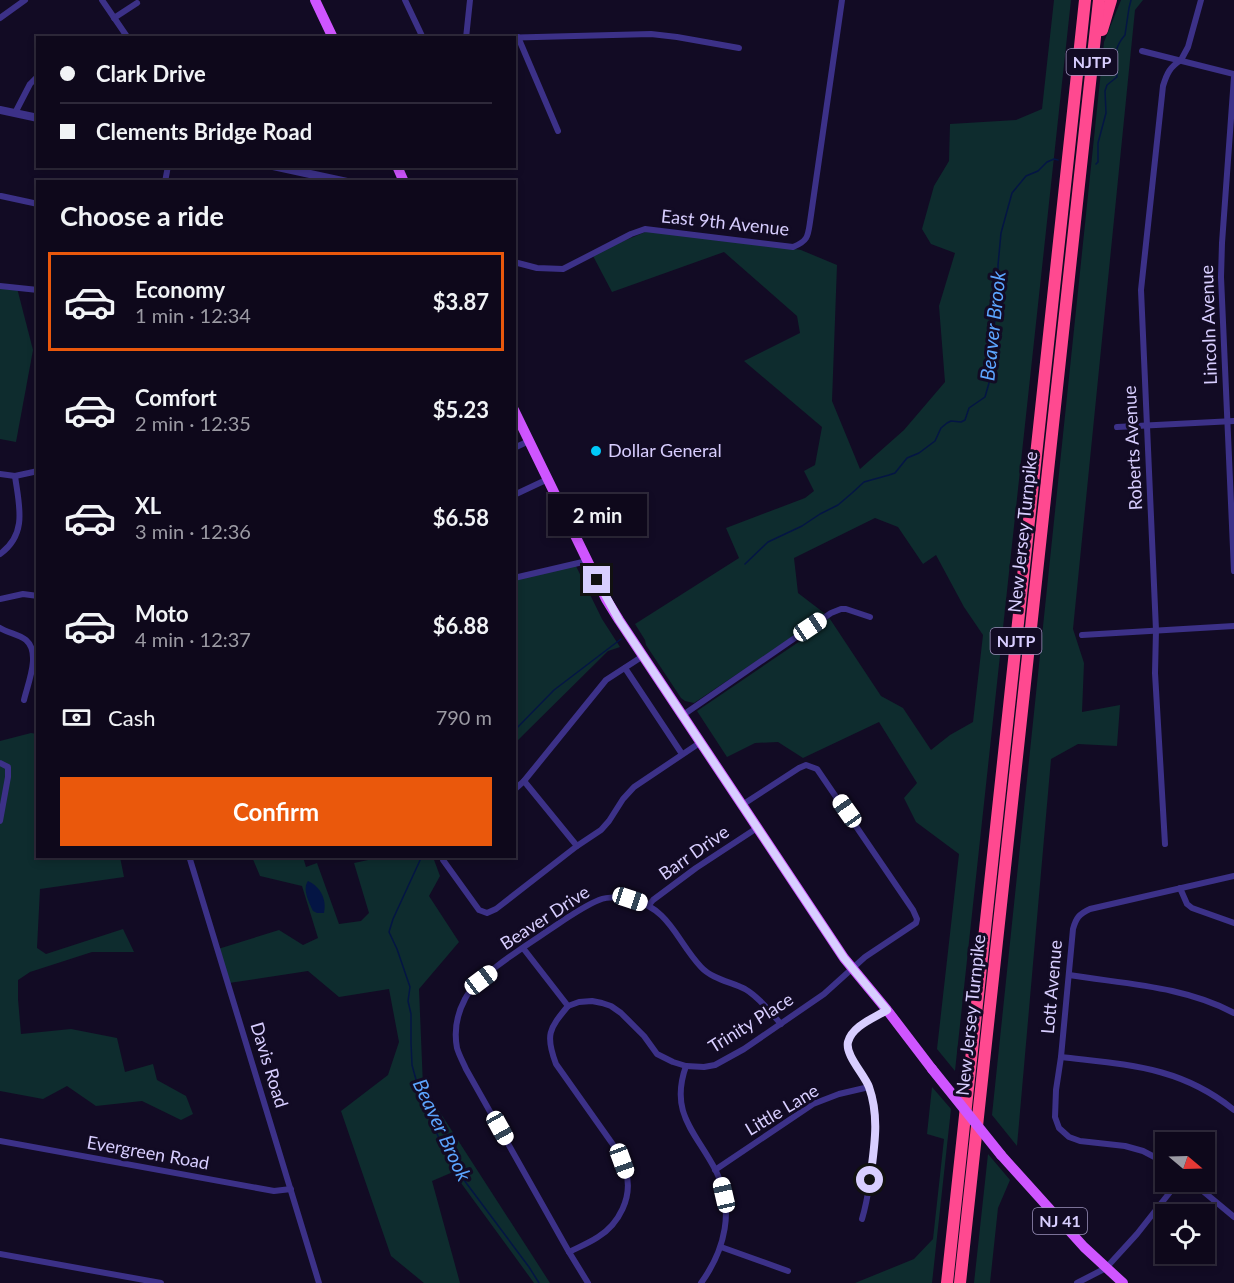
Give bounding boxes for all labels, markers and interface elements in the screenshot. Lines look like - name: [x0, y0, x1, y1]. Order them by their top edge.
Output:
- road number: NJTP: [1066, 49, 1118, 75]
- text: Clark Drive: [96, 60, 206, 87]
- text: Clements Bridge Road: [96, 118, 312, 145]
- text: Choose a ride: [60, 199, 224, 232]
- street label: East 9th Avenue: [660, 204, 790, 240]
- street label: Lincoln Avenue: [1195, 265, 1221, 385]
- water label: Beaver Brook: [974, 269, 1010, 382]
- icon: car: [63, 275, 117, 329]
- text: Economy: [135, 276, 225, 303]
- text: $3.87: [433, 288, 489, 315]
- text: 1 min · 12:34: [135, 303, 251, 327]
- icon: car: [63, 383, 117, 437]
- text: Comfort: [135, 384, 217, 411]
- street label: Roberts Avenue: [1118, 385, 1146, 511]
- text: $5.23: [433, 396, 489, 423]
- text: 2 min · 12:35: [135, 411, 251, 435]
- place label: Dollar General: [608, 439, 722, 461]
- marker: Dollar General: [589, 444, 603, 458]
- street label: New Jersey Turnpike: [1003, 450, 1041, 614]
- icon: car: [63, 491, 117, 545]
- text: XL: [135, 492, 161, 519]
- callout: 2 min: [548, 493, 646, 535]
- text: 2 min: [573, 503, 622, 527]
- text: $6.58: [433, 504, 489, 531]
- text: 3 min · 12:36: [135, 519, 251, 543]
- route end: [583, 566, 610, 593]
- icon: car: [63, 599, 117, 653]
- text: Moto: [135, 600, 189, 627]
- car: [790, 609, 830, 645]
- text: $6.88: [433, 612, 489, 639]
- text: 4 min · 12:37: [135, 627, 251, 651]
- road number: NJTP: [990, 628, 1042, 654]
- icon: cash: [60, 701, 93, 734]
- text: Cash: [108, 704, 155, 731]
- text: 790 m: [436, 705, 492, 729]
- button: Confirm: [60, 777, 492, 846]
- car: [829, 791, 865, 831]
- street label: Barr Drive: [654, 820, 733, 884]
- street label: Beaver Drive: [496, 880, 593, 954]
- car: [610, 885, 650, 913]
- street label: New Jersey Turnpike: [951, 933, 989, 1097]
- street label: Lott Avenue: [1036, 939, 1066, 1035]
- car: [461, 962, 501, 998]
- street label: Trinity Place: [704, 987, 797, 1057]
- street label: Davis Road: [247, 1019, 293, 1110]
- water label: Beaver Brook: [409, 1075, 477, 1185]
- street label: Little Lane: [741, 1079, 822, 1140]
- car: [483, 1108, 517, 1148]
- street label: Evergreen Road: [85, 1130, 211, 1174]
- north arrow: [1155, 1132, 1215, 1192]
- map controls: [1155, 1132, 1215, 1264]
- car: [607, 1141, 637, 1181]
- route start: [856, 1166, 883, 1193]
- car: [711, 1175, 737, 1215]
- button: locate: [1155, 1204, 1215, 1264]
- road number: NJ 41: [1033, 1208, 1087, 1234]

